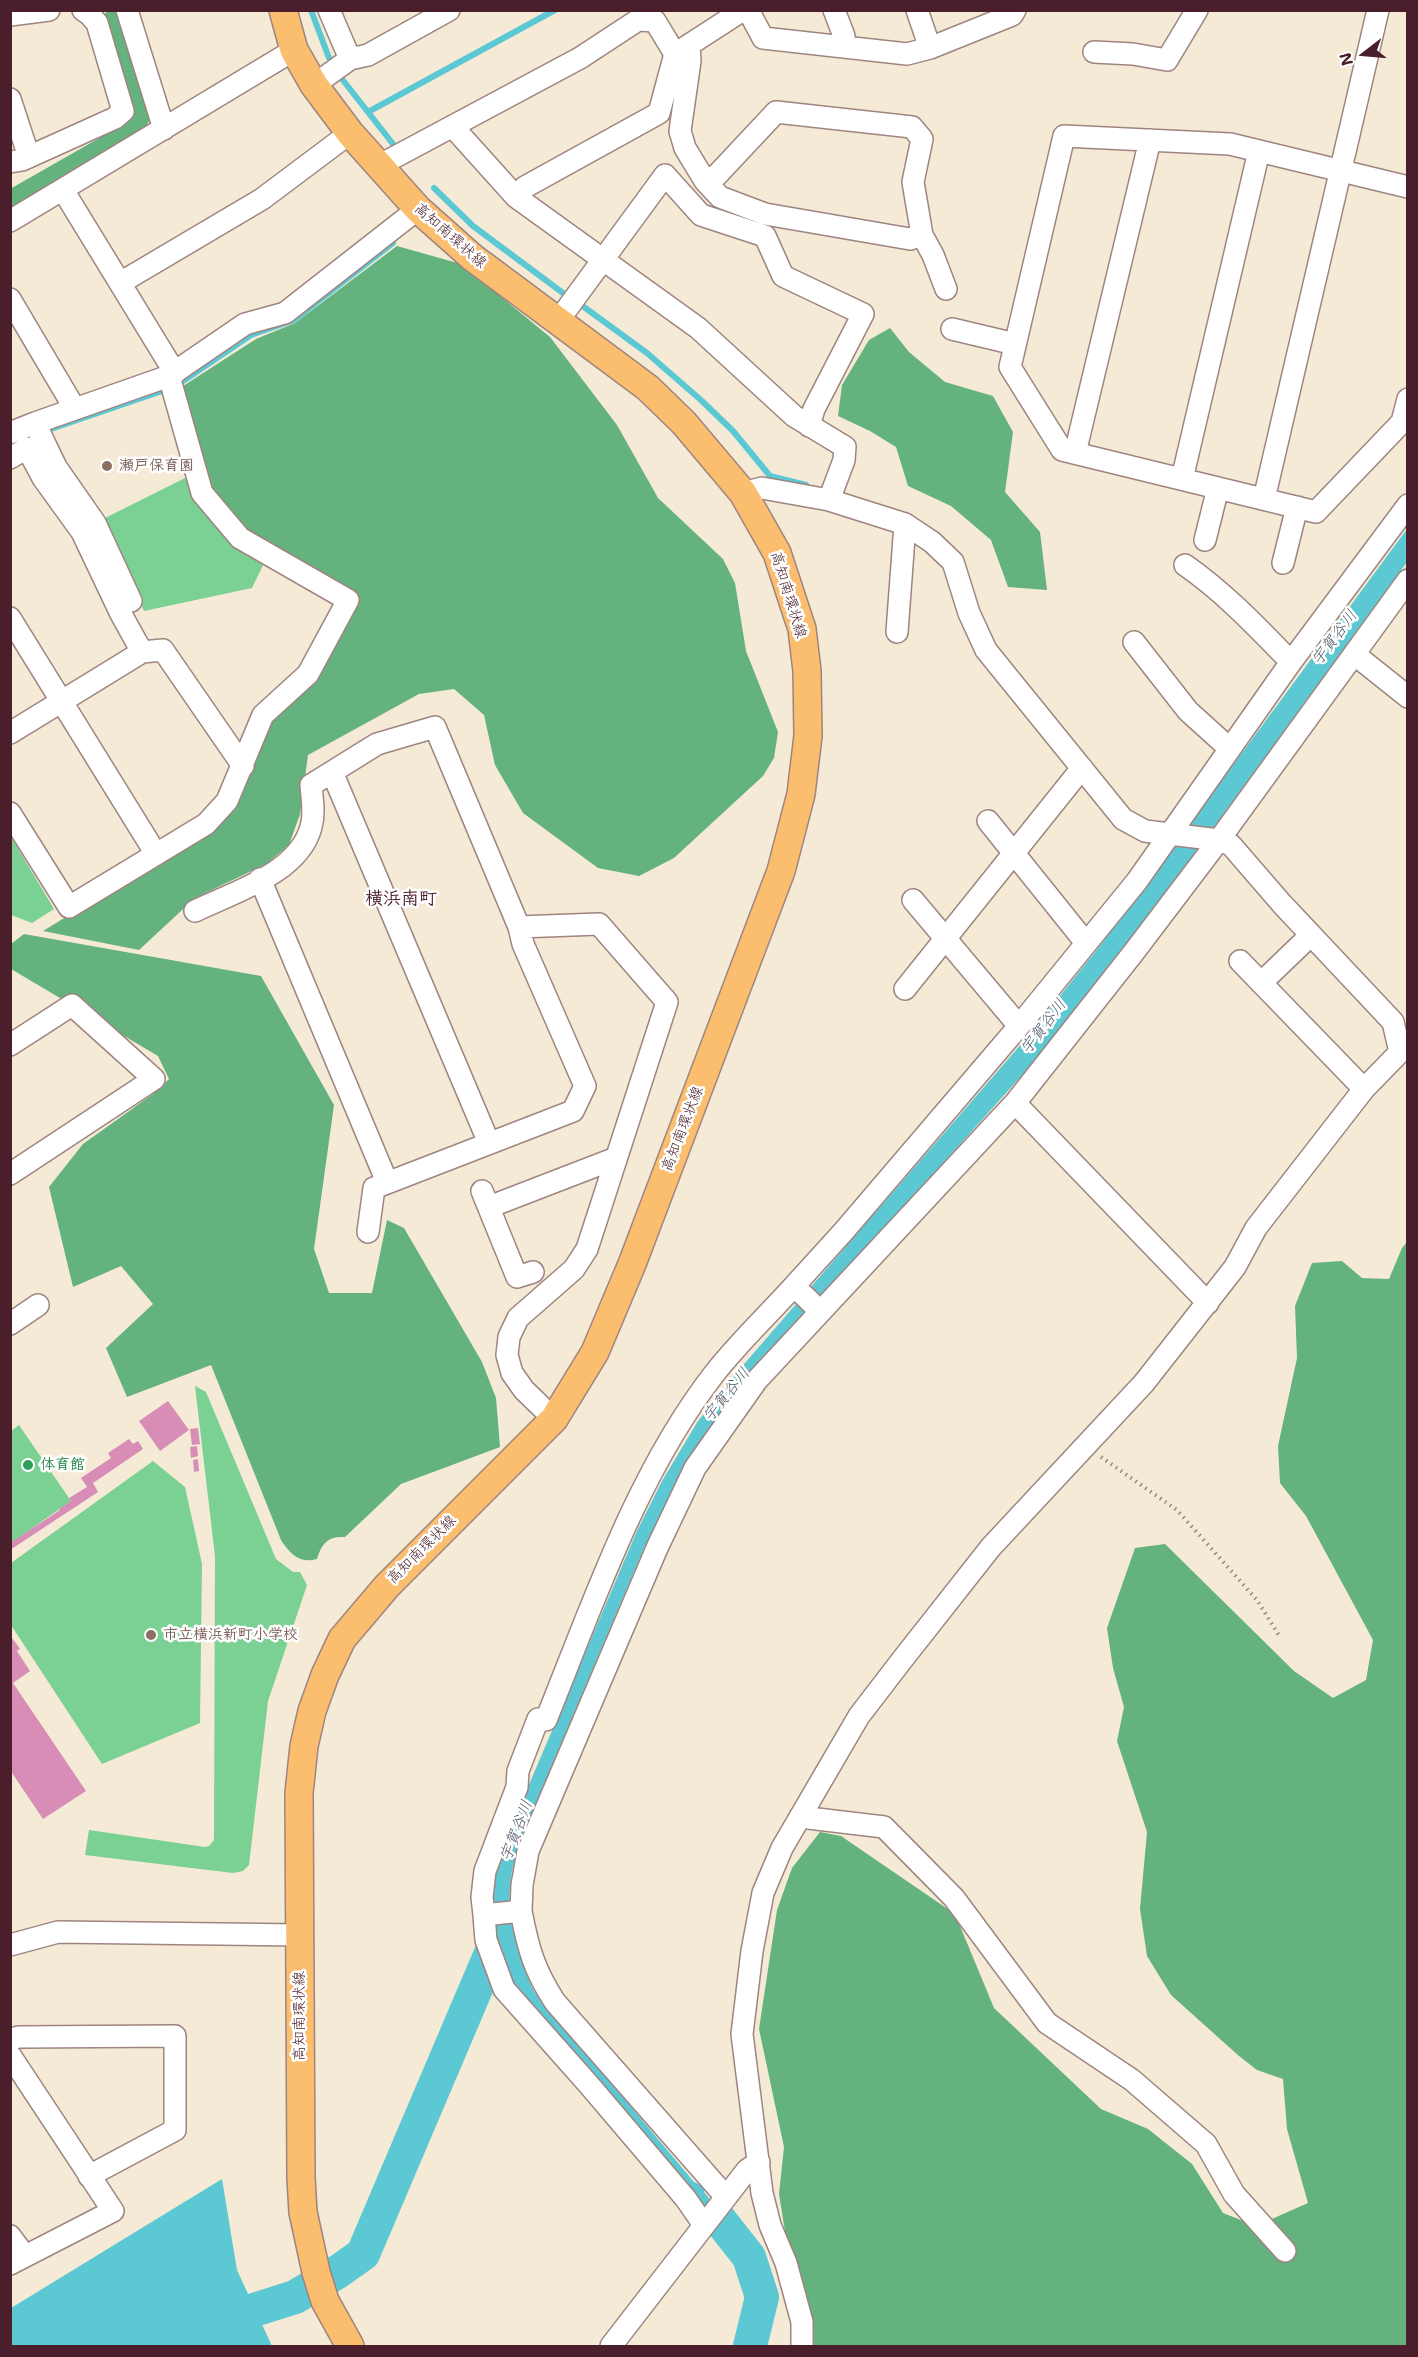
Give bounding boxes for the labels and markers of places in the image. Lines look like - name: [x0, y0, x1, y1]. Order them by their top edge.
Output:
- place label: 瀬戸保育園: [119, 457, 194, 475]
- marker: 瀬戸保育園: [100, 459, 114, 473]
- place label: 体育館: [40, 1456, 85, 1474]
- marker: 体育館: [21, 1458, 35, 1472]
- place label: 市立横浜新町小学校: [163, 1626, 298, 1644]
- marker: 市立横浜新町小学校: [144, 1628, 158, 1642]

